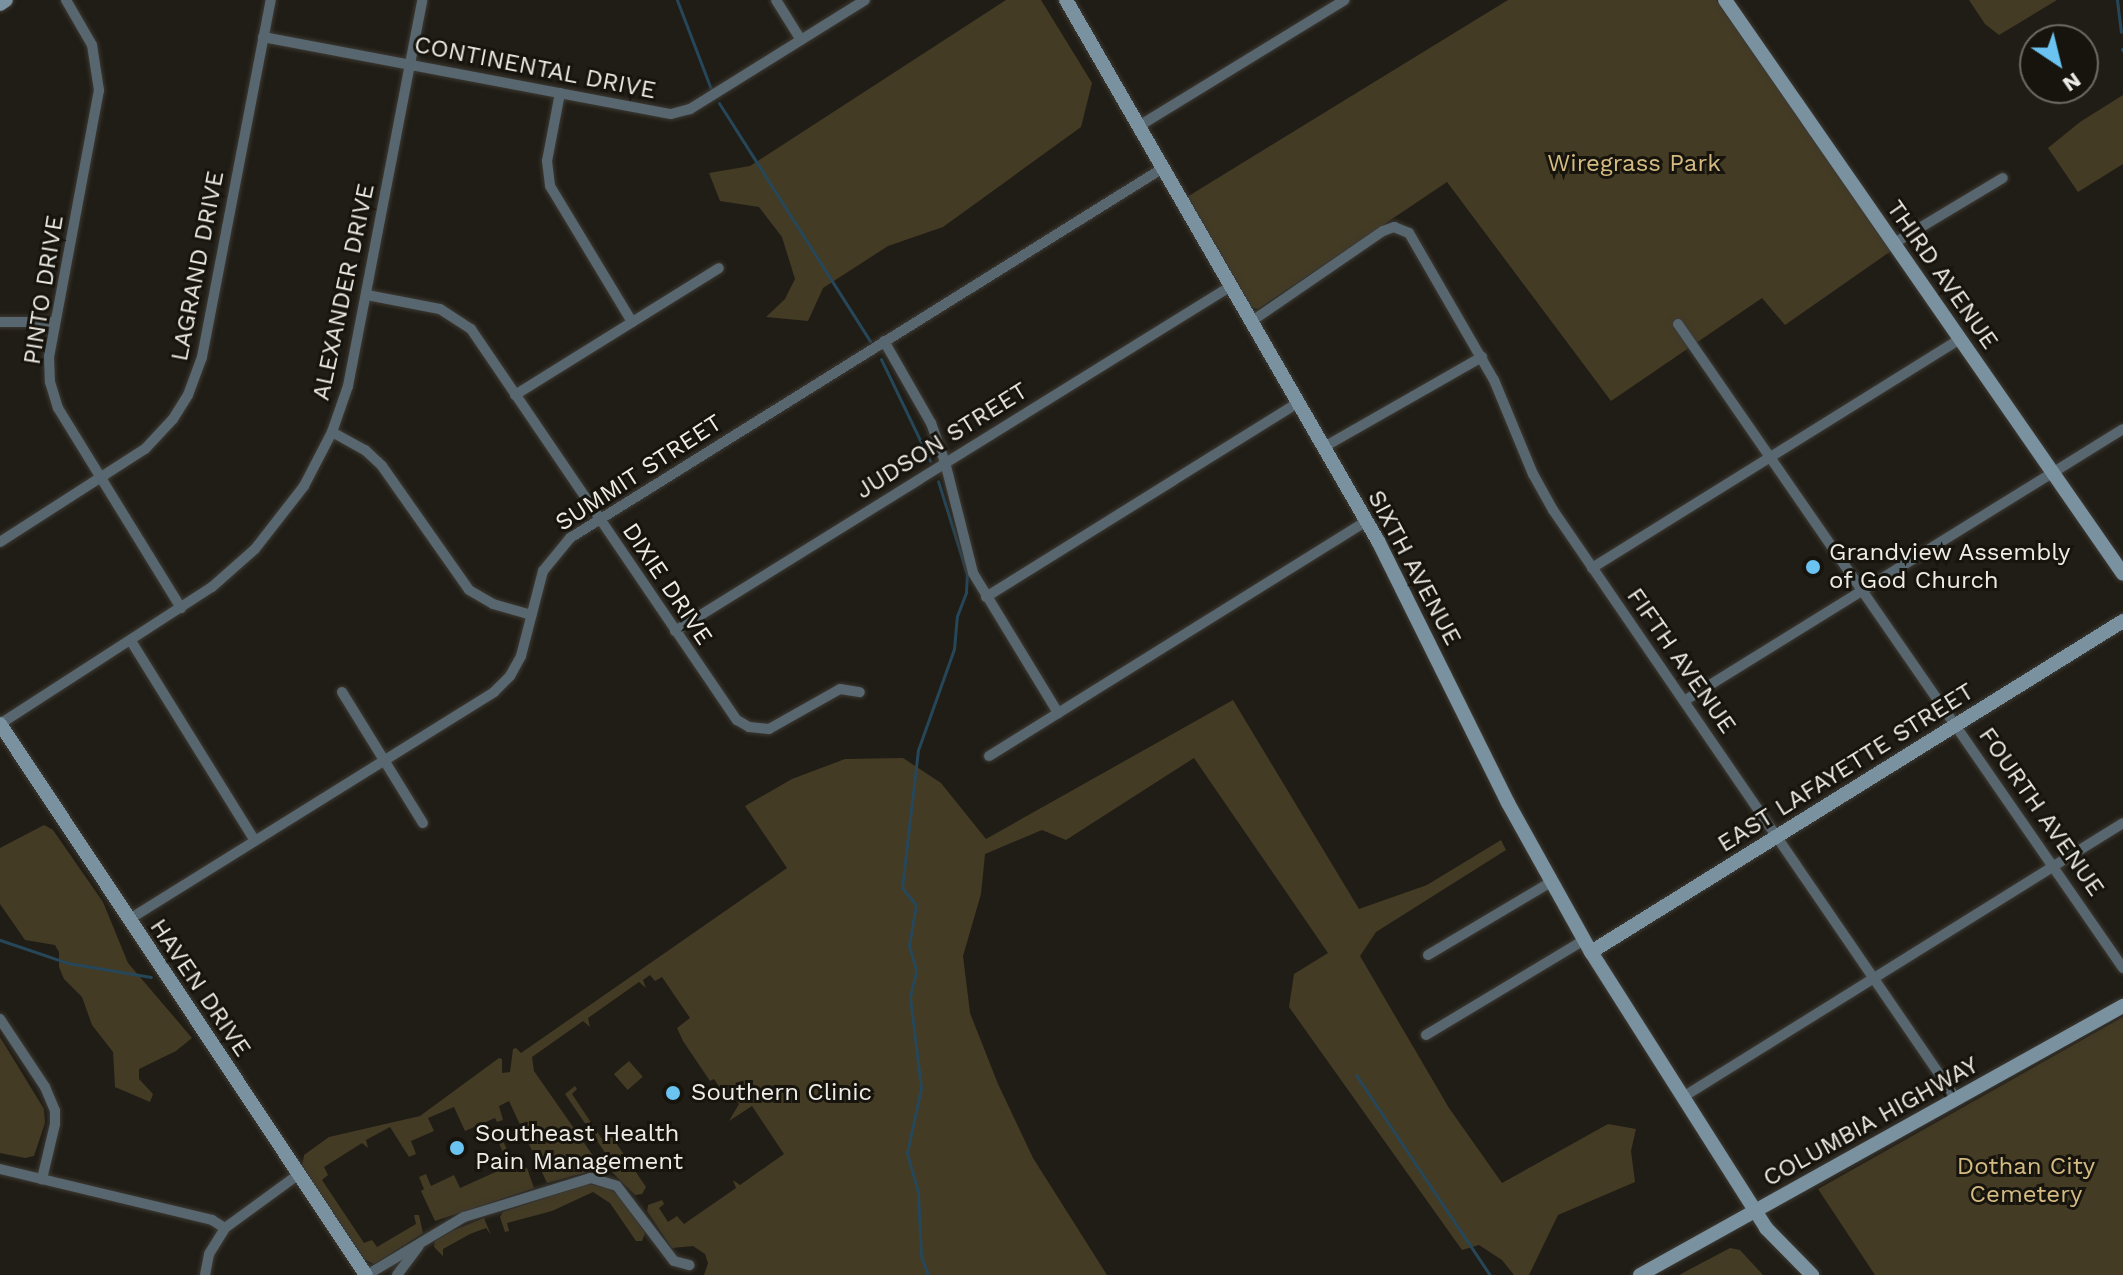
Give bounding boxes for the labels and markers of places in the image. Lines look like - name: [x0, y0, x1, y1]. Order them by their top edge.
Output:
- place label: Grandview Assembly of God Church: [1829, 539, 2072, 595]
- marker: Grandview Assembly of God Church: [1804, 558, 1822, 576]
- place label: Southern Clinic: [691, 1079, 872, 1107]
- marker: Southern Clinic: [662, 1082, 684, 1104]
- place label: Southeast Health Pain Management: [475, 1120, 683, 1176]
- marker: Southeast Health Pain Management: [446, 1137, 468, 1159]

